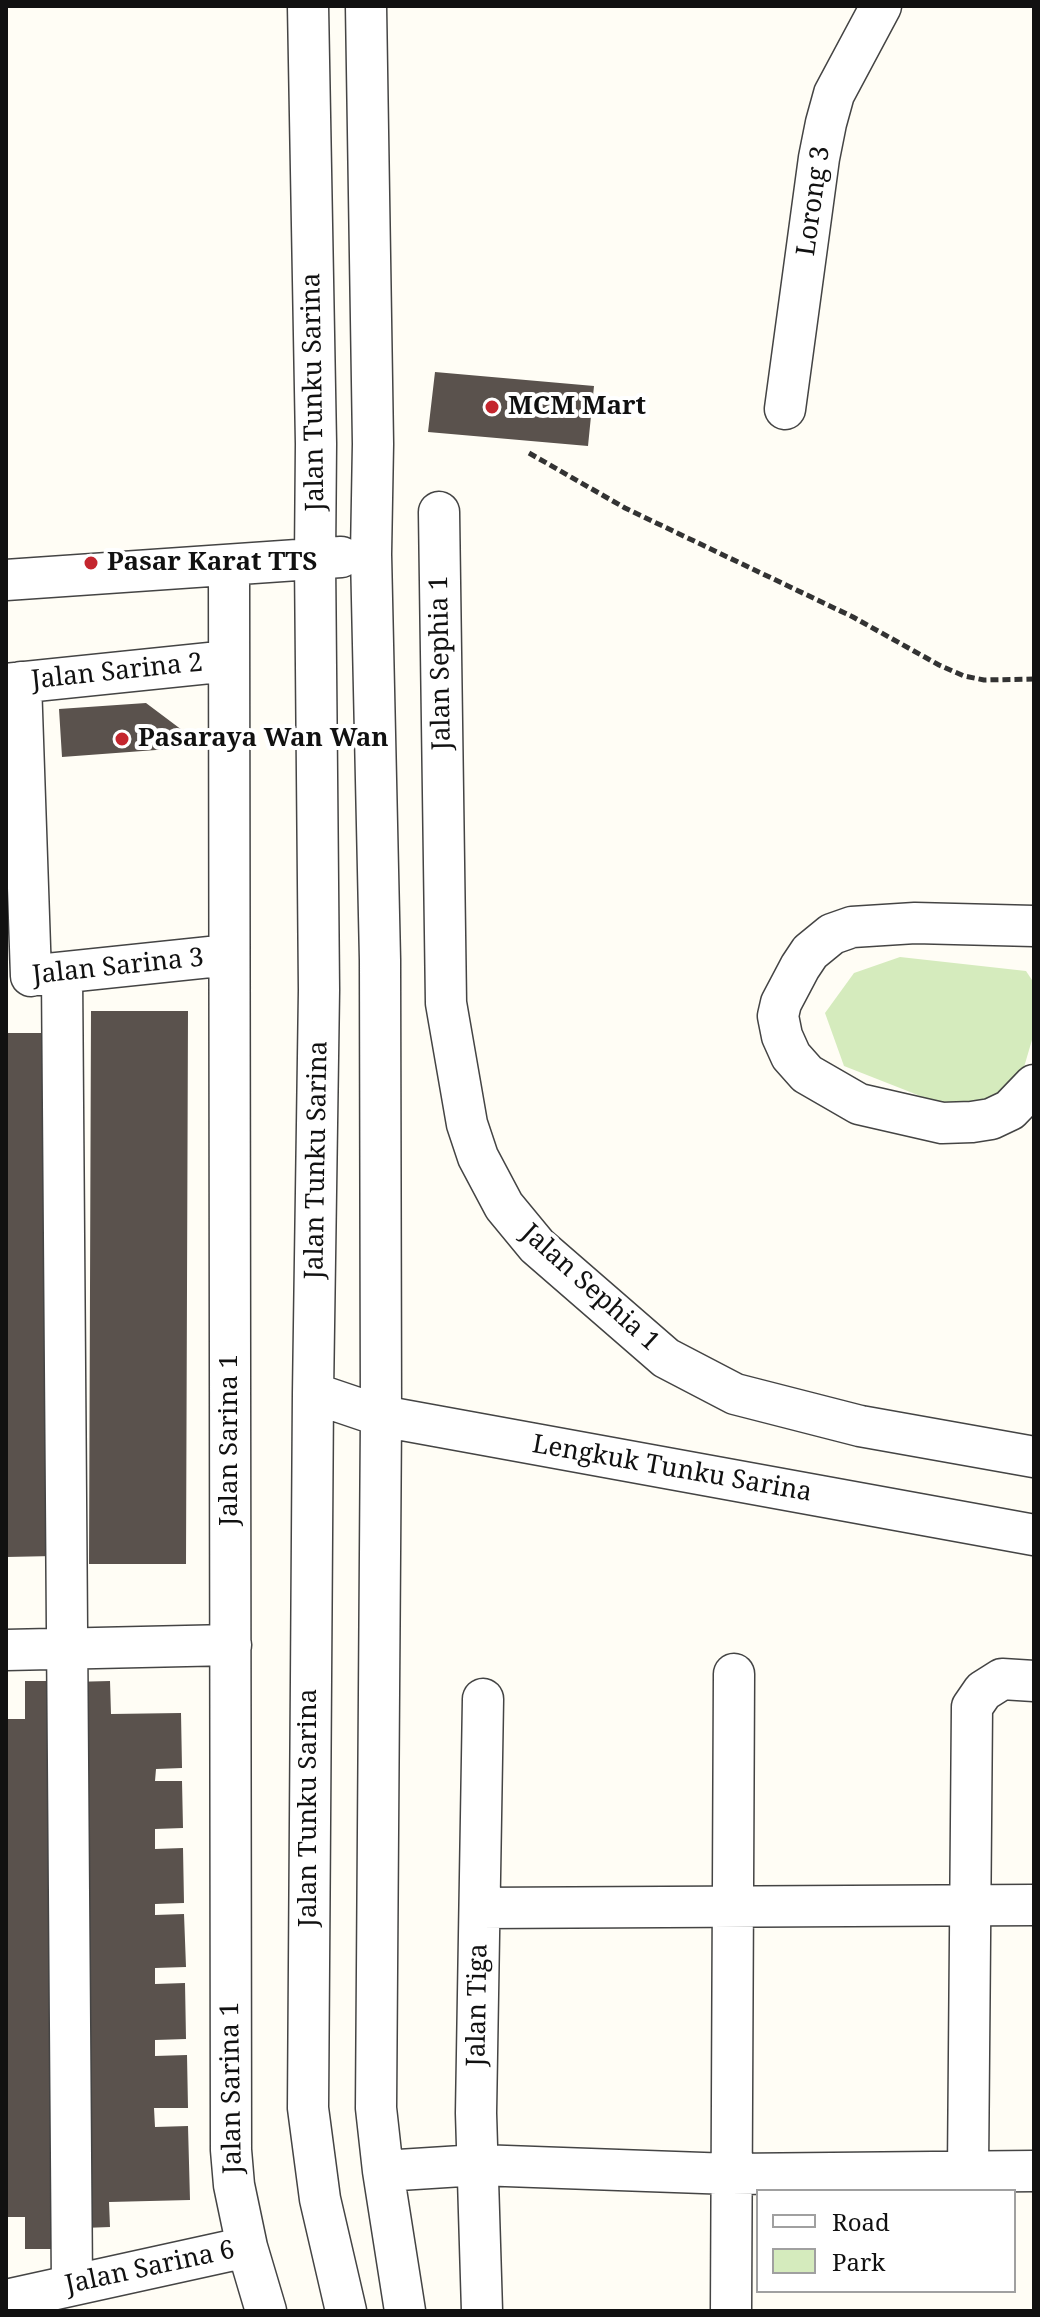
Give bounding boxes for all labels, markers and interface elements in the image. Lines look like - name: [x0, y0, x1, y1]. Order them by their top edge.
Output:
- street label: Lorong 3: [791, 144, 837, 258]
- street label: Jalan Tunku Sarina: [296, 272, 332, 512]
- place label: MCM Mart: [508, 391, 646, 423]
- marker: MCM Mart: [483, 398, 501, 416]
- place label: Pasar Karat TTS: [107, 547, 317, 579]
- marker: Pasar Karat TTS: [82, 554, 100, 572]
- street label: Jalan Sephia 1: [424, 575, 458, 751]
- street label: Jalan Sarina 2: [30, 647, 204, 697]
- place label: Pasaraya Wan Wan: [138, 723, 389, 755]
- marker: Pasaraya Wan Wan: [113, 730, 131, 748]
- street label: Jalan Sarina 3: [31, 942, 205, 992]
- street label: Jalan Tunku Sarina: [299, 1040, 335, 1280]
- street label: Jalan Sephia 1: [515, 1218, 665, 1358]
- street label: Jalan Sarina 1: [214, 1354, 246, 1526]
- street label: Lengkuk Tunku Sarina: [530, 1429, 814, 1509]
- street label: Jalan Tunku Sarina: [293, 1689, 325, 1927]
- street label: Jalan Tiga: [461, 1943, 495, 2067]
- street label: Jalan Sarina 1: [215, 2002, 249, 2174]
- legend: [756, 2189, 1016, 2293]
- text: Road: [832, 2205, 890, 2238]
- street label: Jalan Sarina 6: [63, 2235, 237, 2301]
- text: Park: [832, 2245, 885, 2278]

